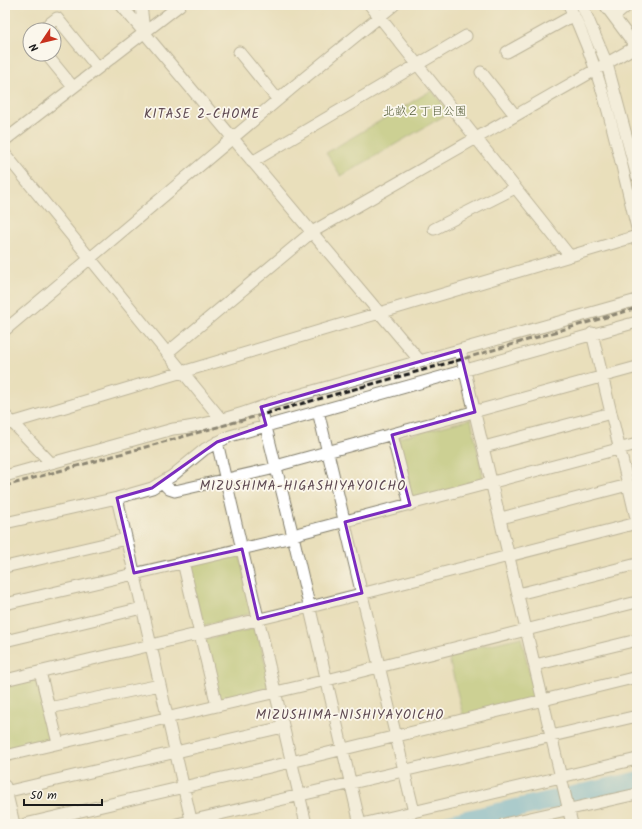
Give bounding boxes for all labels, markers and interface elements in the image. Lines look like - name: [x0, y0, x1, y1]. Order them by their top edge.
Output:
- north arrow: [22, 22, 62, 62]
- text: N: [25, 39, 44, 55]
- park label: 北畝２丁目公園: [383, 102, 467, 121]
- district label: KITASE 2-CHOME: [144, 104, 260, 125]
- district label: MIZUSHIMA-HIGASHIYAYOICHO: [200, 476, 406, 497]
- district label: MIZUSHIMA-NISHIYAYOICHO: [256, 705, 444, 726]
- scale bar: [24, 781, 102, 807]
- text: 50 m: [30, 786, 57, 805]

